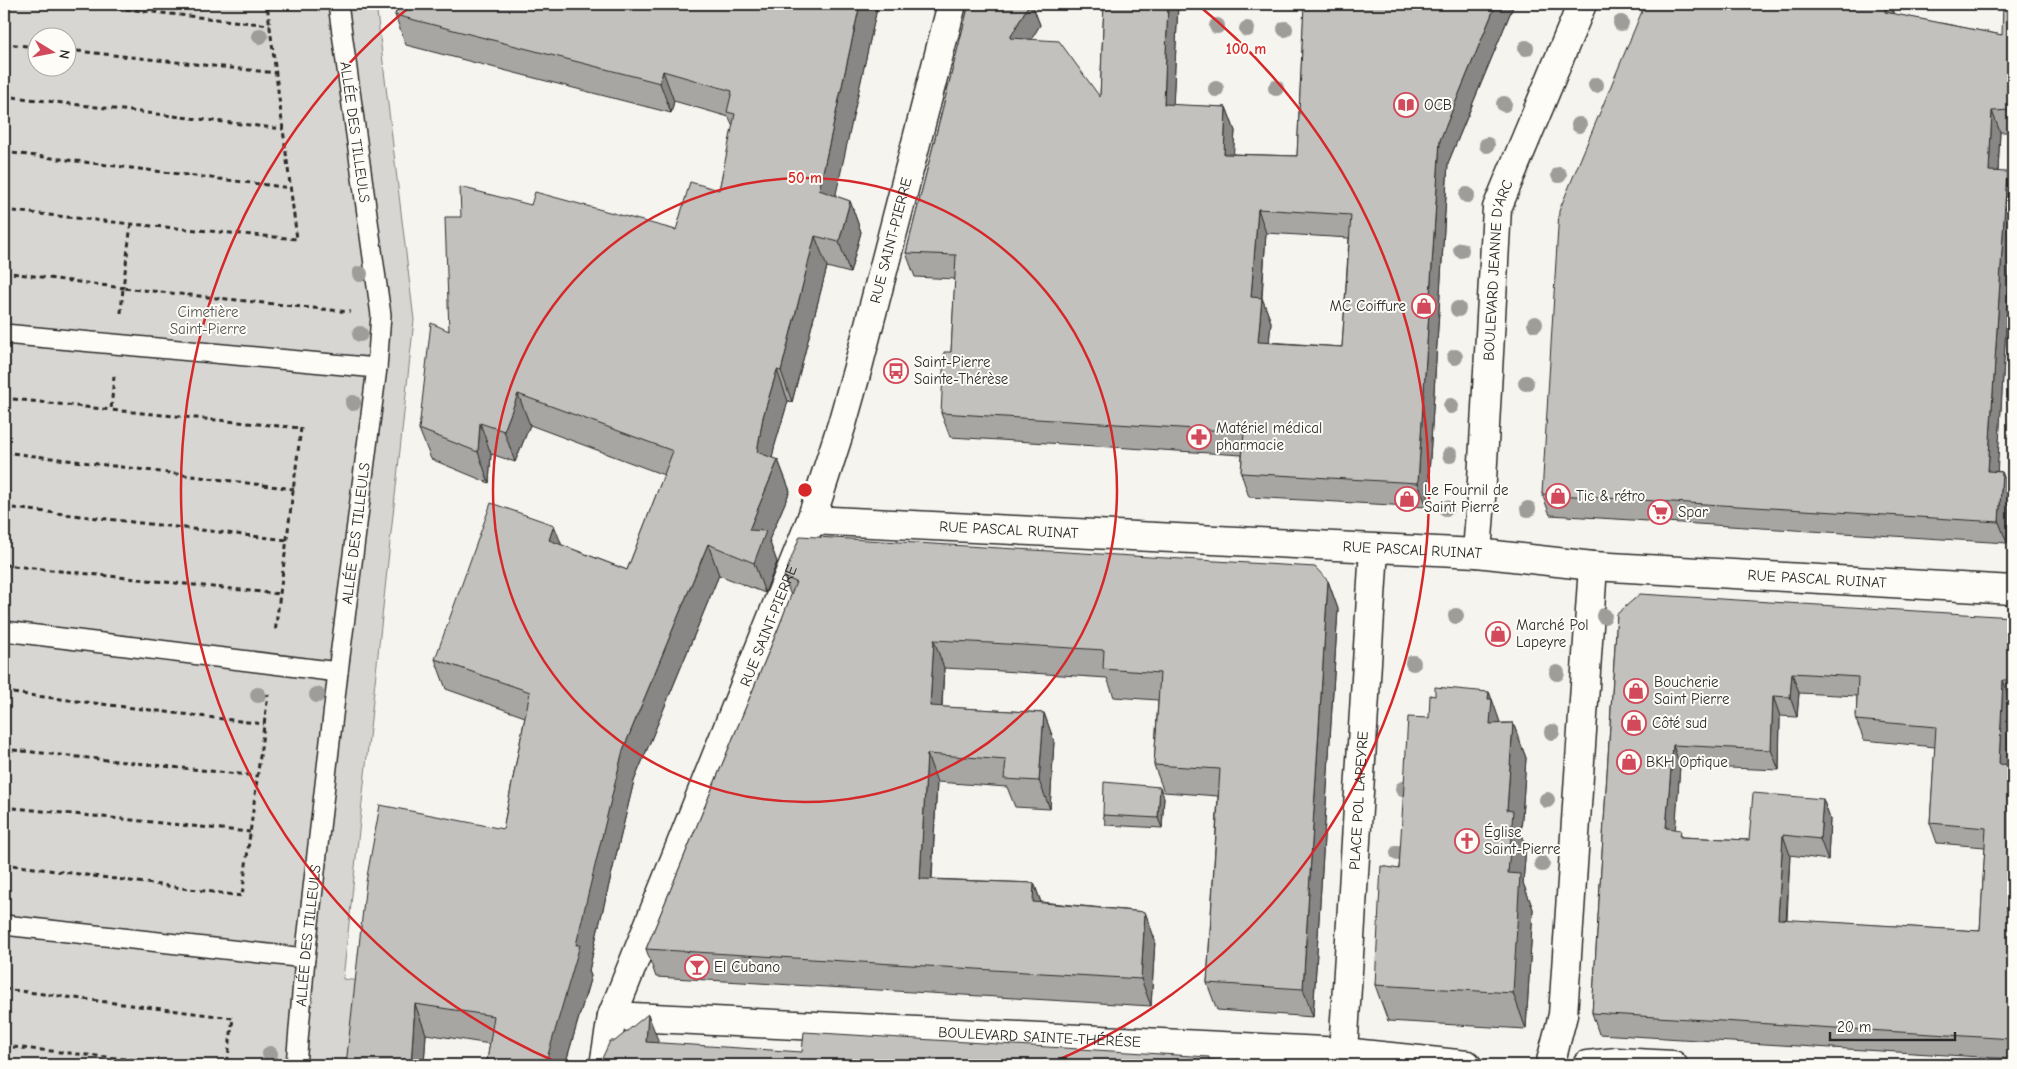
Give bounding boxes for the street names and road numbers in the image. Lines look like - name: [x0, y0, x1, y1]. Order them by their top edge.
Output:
- street label: ALLÉE DES TILLEULS: [336, 60, 375, 204]
- street label: RUE SAINT-PIERRE: [866, 176, 916, 305]
- street label: BOULEVARD JEANNE D'ARC: [1480, 177, 1517, 361]
- street label: ALLÉE DES TILLEULS: [338, 462, 374, 605]
- street label: RUE PASCAL RUINAT: [939, 517, 1079, 542]
- street label: RUE PASCAL RUINAT: [1342, 537, 1483, 562]
- street label: RUE SAINT-PIERRE: [736, 563, 801, 689]
- street label: RUE PASCAL RUINAT: [1747, 566, 1887, 592]
- street label: PLACE POL LAPEYRE: [1345, 731, 1372, 870]
- street label: ALLÉE DES TILLEULS: [292, 864, 325, 1007]
- street label: BOULEVARD SAINTE-THÉRÉSE: [938, 1023, 1141, 1051]

